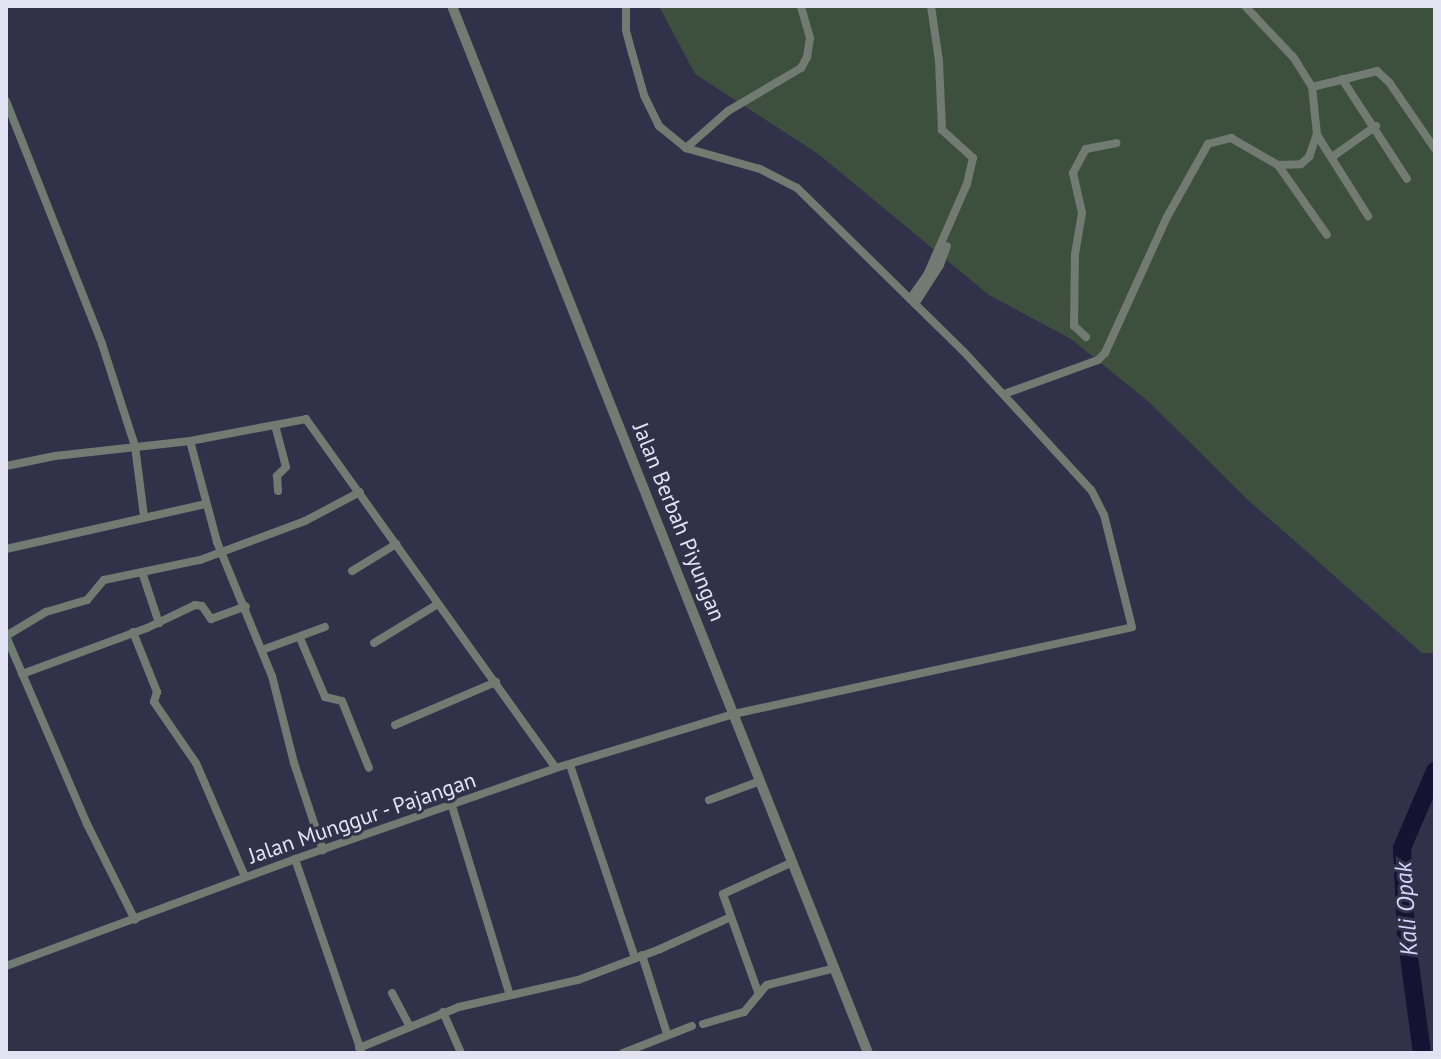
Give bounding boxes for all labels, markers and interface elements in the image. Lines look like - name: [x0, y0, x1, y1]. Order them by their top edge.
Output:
- street label: Jalan Berbah Piyungan: [627, 419, 731, 625]
- street label: Jalan Munggur - Pajangan: [243, 766, 481, 870]
- water label: Kali Opak: [1388, 861, 1424, 957]

